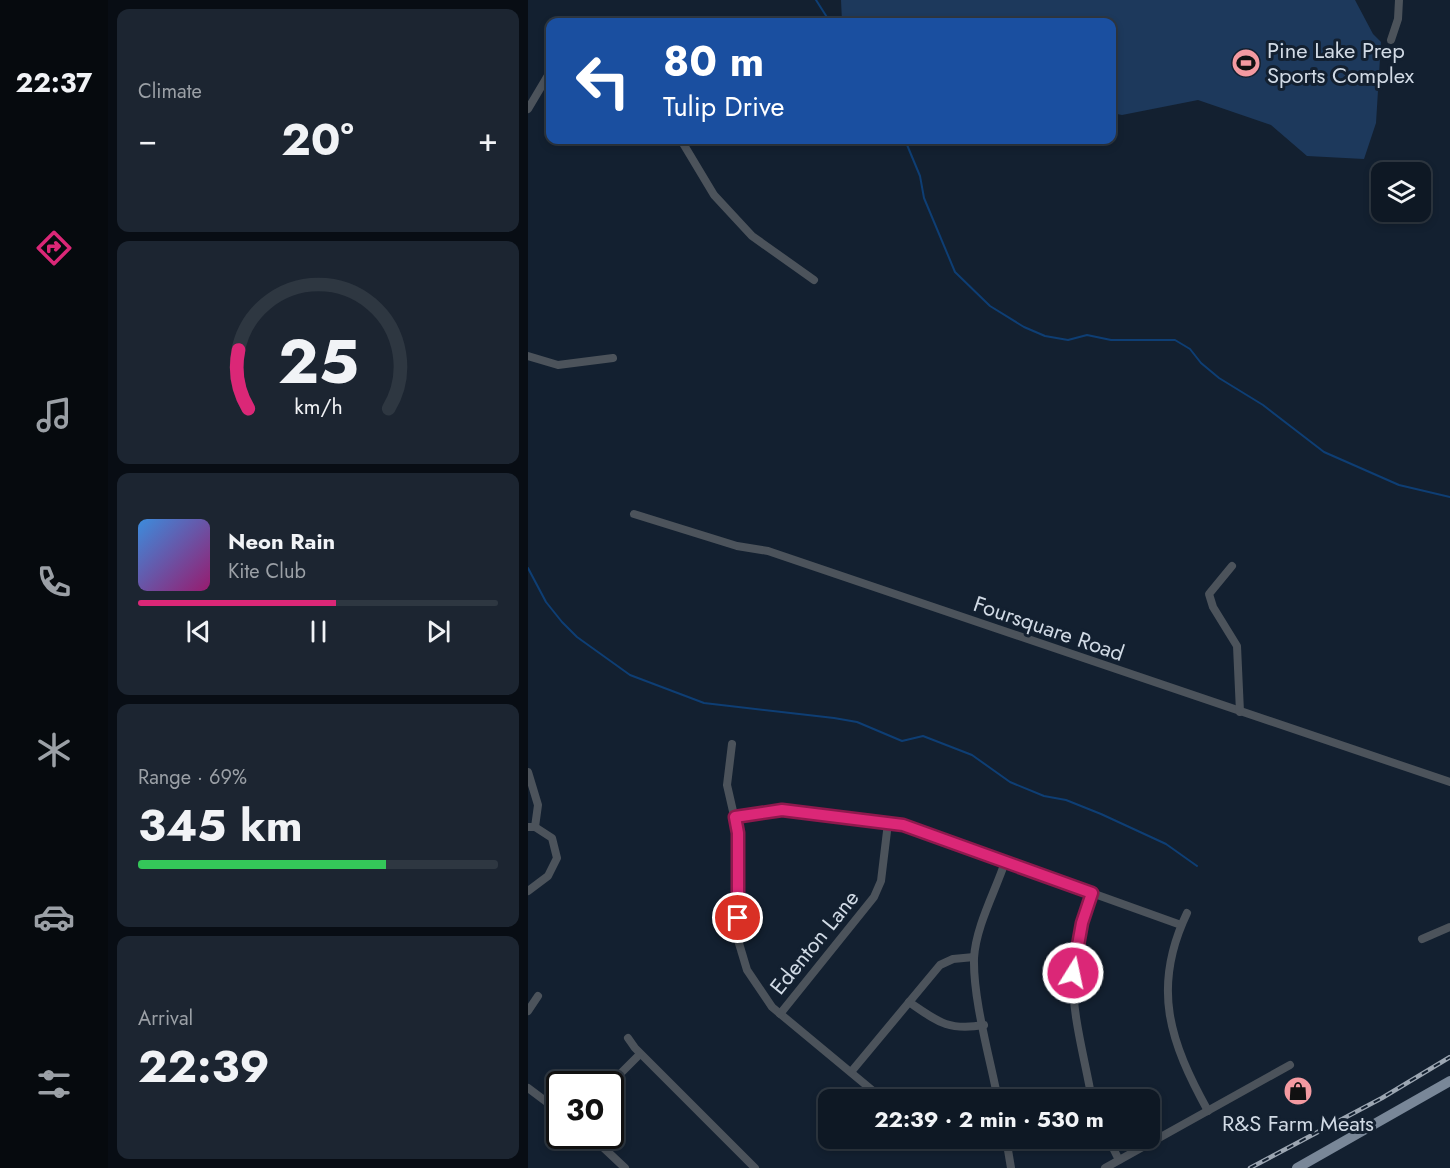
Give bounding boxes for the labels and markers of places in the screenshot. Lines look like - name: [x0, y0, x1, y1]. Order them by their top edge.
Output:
- place label: Pine Lake Prep Sports Complex: [1267, 34, 1415, 91]
- sports icon: Pine Lake Prep Sports Complex: [1230, 47, 1262, 79]
- pin: [712, 892, 763, 943]
- shop icon: R&S Farm Meats: [1282, 1075, 1314, 1107]
- place label: R&S Farm Meats: [1222, 1107, 1374, 1139]

